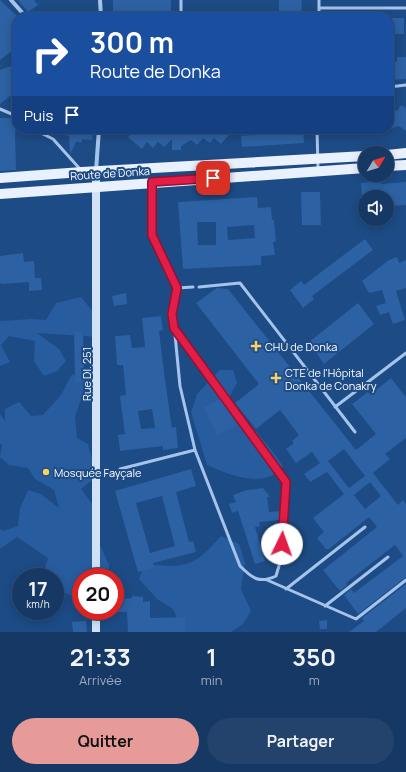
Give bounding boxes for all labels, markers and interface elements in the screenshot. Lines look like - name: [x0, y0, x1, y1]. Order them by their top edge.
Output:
- text: 300 m: [90, 23, 174, 61]
- icon: right: [24, 28, 76, 80]
- text: Route de Donka: [90, 59, 221, 83]
- icon: arrive: [61, 104, 83, 126]
- text: Puis: [24, 105, 53, 126]
- north arrow: [358, 146, 394, 182]
- map controls: [358, 146, 394, 226]
- pin: [196, 161, 230, 195]
- street label: Route de Donka: [70, 163, 150, 183]
- icon: arrive: [202, 167, 224, 189]
- button: sound: [358, 190, 394, 226]
- place label: CHU de Donka: [265, 339, 337, 354]
- marker: CHU de Donka: [250, 340, 262, 352]
- street label: Rue DI. 251: [79, 347, 94, 401]
- place label: CTE de l'Hôpital Donka de Conakry: [285, 365, 377, 393]
- marker: CTE de l'Hôpital Donka de Conakry: [270, 372, 282, 384]
- place label: Mosquée Fayçale: [54, 465, 142, 480]
- marker: Mosquée Fayçale: [41, 467, 51, 477]
- position arrow: [261, 523, 303, 565]
- speed limit sign: 20: [72, 568, 124, 620]
- text: 17: [28, 575, 48, 602]
- text: km/h: [26, 597, 50, 611]
- text: 21:33: [70, 640, 131, 673]
- text: 1: [206, 640, 217, 673]
- text: 350: [292, 640, 336, 673]
- text: Arrivée: [79, 671, 122, 689]
- text: min: [201, 671, 222, 689]
- text: m: [309, 671, 320, 689]
- button: Quitter: [12, 718, 199, 764]
- button: Partager: [207, 718, 394, 764]

